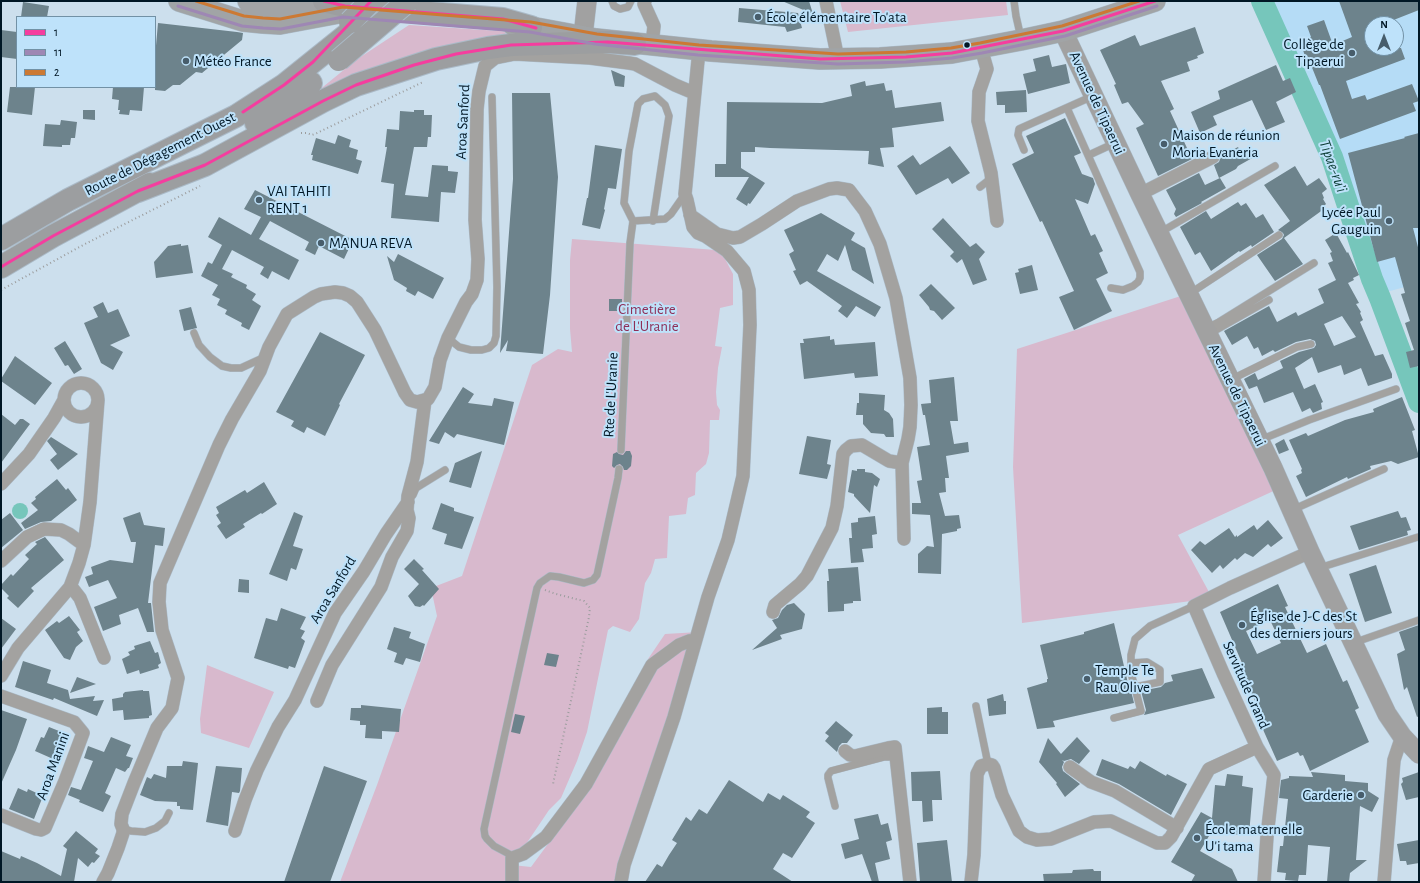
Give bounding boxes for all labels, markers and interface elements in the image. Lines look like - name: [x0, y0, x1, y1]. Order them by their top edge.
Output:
- place label: École élémentaire To'ata: [766, 8, 907, 26]
- marker: École élémentaire To'ata: [753, 12, 763, 22]
- legend: [16, 16, 156, 88]
- north arrow: [1364, 16, 1404, 56]
- text: N: [1380, 19, 1388, 30]
- text: 1: [54, 26, 58, 38]
- place label: Collège de Tipaerui: [1284, 35, 1344, 70]
- unlabelled marker: [962, 40, 972, 50]
- text: 11: [54, 46, 62, 58]
- street label: Avenue de Tipaerui: [1065, 48, 1129, 158]
- marker: Collège de Tipaerui: [1347, 48, 1357, 58]
- place label: Météo France: [194, 52, 272, 70]
- marker: Météo France: [181, 56, 191, 66]
- text: 2: [54, 66, 59, 78]
- street label: Aroa Sanford: [452, 84, 474, 160]
- street label: Route de Dégagement Ouest: [82, 108, 238, 200]
- place label: Maison de réunion Moria Evaneria: [1172, 126, 1280, 161]
- water label: Tipae-ru’i: [1315, 137, 1351, 195]
- marker: Maison de réunion Moria Evaneria: [1159, 139, 1169, 149]
- place label: VAI TAHITI RENT 1: [267, 182, 331, 217]
- marker: VAI TAHITI RENT 1: [254, 195, 264, 205]
- place label: Lycée Paul Gauguin: [1321, 203, 1381, 238]
- marker: Lycée Paul Gauguin: [1384, 216, 1394, 226]
- place label: MANUA REVA: [329, 234, 412, 252]
- marker: MANUA REVA: [316, 238, 326, 248]
- park label: Cimetière de L'Uranie: [615, 300, 679, 335]
- street label: Avenue de Tipaerui: [1204, 341, 1270, 449]
- street label: Rte de L'Uranie: [600, 352, 622, 438]
- street label: Aroa Sanford: [306, 553, 360, 627]
- place label: Église de J-C des St des derniers jours: [1250, 607, 1357, 642]
- marker: Église de J-C des St des derniers jours: [1237, 620, 1247, 630]
- street label: Servitude Grand: [1219, 638, 1273, 732]
- place label: Temple Te Rau Olive: [1095, 661, 1154, 696]
- marker: Temple Te Rau Olive: [1082, 674, 1092, 684]
- street label: Aroa Manini: [32, 729, 74, 803]
- place label: Garderie: [1302, 786, 1353, 804]
- marker: Garderie: [1356, 790, 1366, 800]
- place label: École maternelle U'i tama: [1205, 820, 1302, 855]
- marker: École maternelle U'i tama: [1192, 833, 1202, 843]

